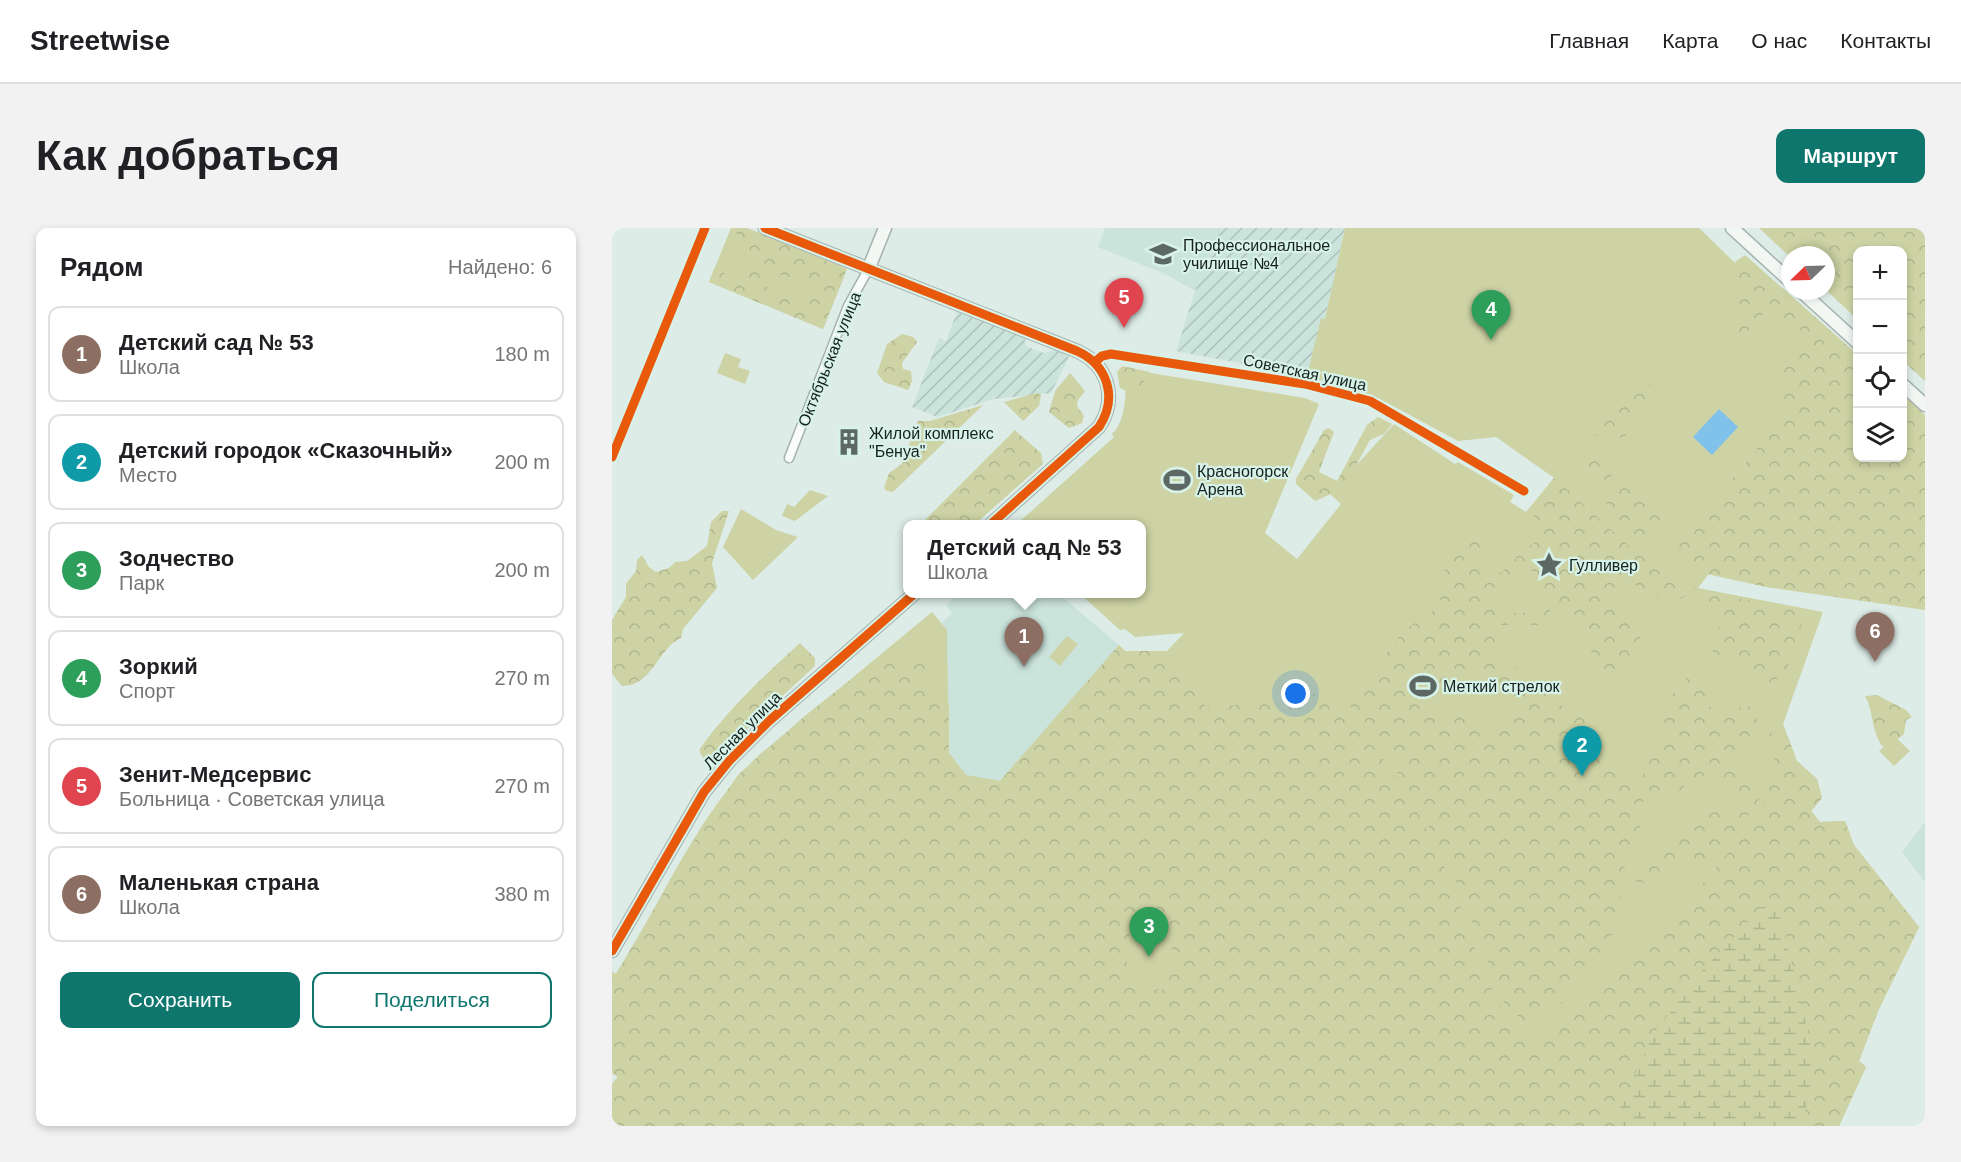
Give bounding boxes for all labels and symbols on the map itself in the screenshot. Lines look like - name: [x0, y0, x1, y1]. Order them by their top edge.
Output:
- place label: Профессиональное училище №4: [1183, 237, 1330, 272]
- school or university icon: Профессиональное училище №4: [1148, 239, 1178, 269]
- north arrow: [1781, 246, 1835, 300]
- pin: 5: [1104, 279, 1144, 328]
- street label: Октябрьская улица: [795, 289, 864, 429]
- pin: 4: [1472, 291, 1510, 340]
- street label: Советская улица: [1242, 351, 1368, 394]
- place label: Жилой комплекс "Бенуа": [869, 425, 994, 460]
- building icon: Жилой комплекс "Бенуа": [834, 427, 864, 457]
- place label: Красногорск Арена: [1197, 463, 1289, 498]
- sports icon: Красногорск Арена: [1162, 465, 1192, 495]
- place icon: Гулливер: [1534, 550, 1564, 580]
- place label: Гулливер: [1569, 557, 1638, 574]
- pin: 6: [1856, 612, 1894, 662]
- pin: 1: [1004, 618, 1044, 667]
- sports icon: Меткий стрелок: [1408, 671, 1438, 701]
- place label: Меткий стрелок: [1443, 678, 1561, 695]
- your location: [1281, 679, 1310, 708]
- street label: Лесная улица: [700, 688, 785, 773]
- pin: 2: [1562, 726, 1602, 776]
- pin: 3: [1130, 908, 1168, 957]

